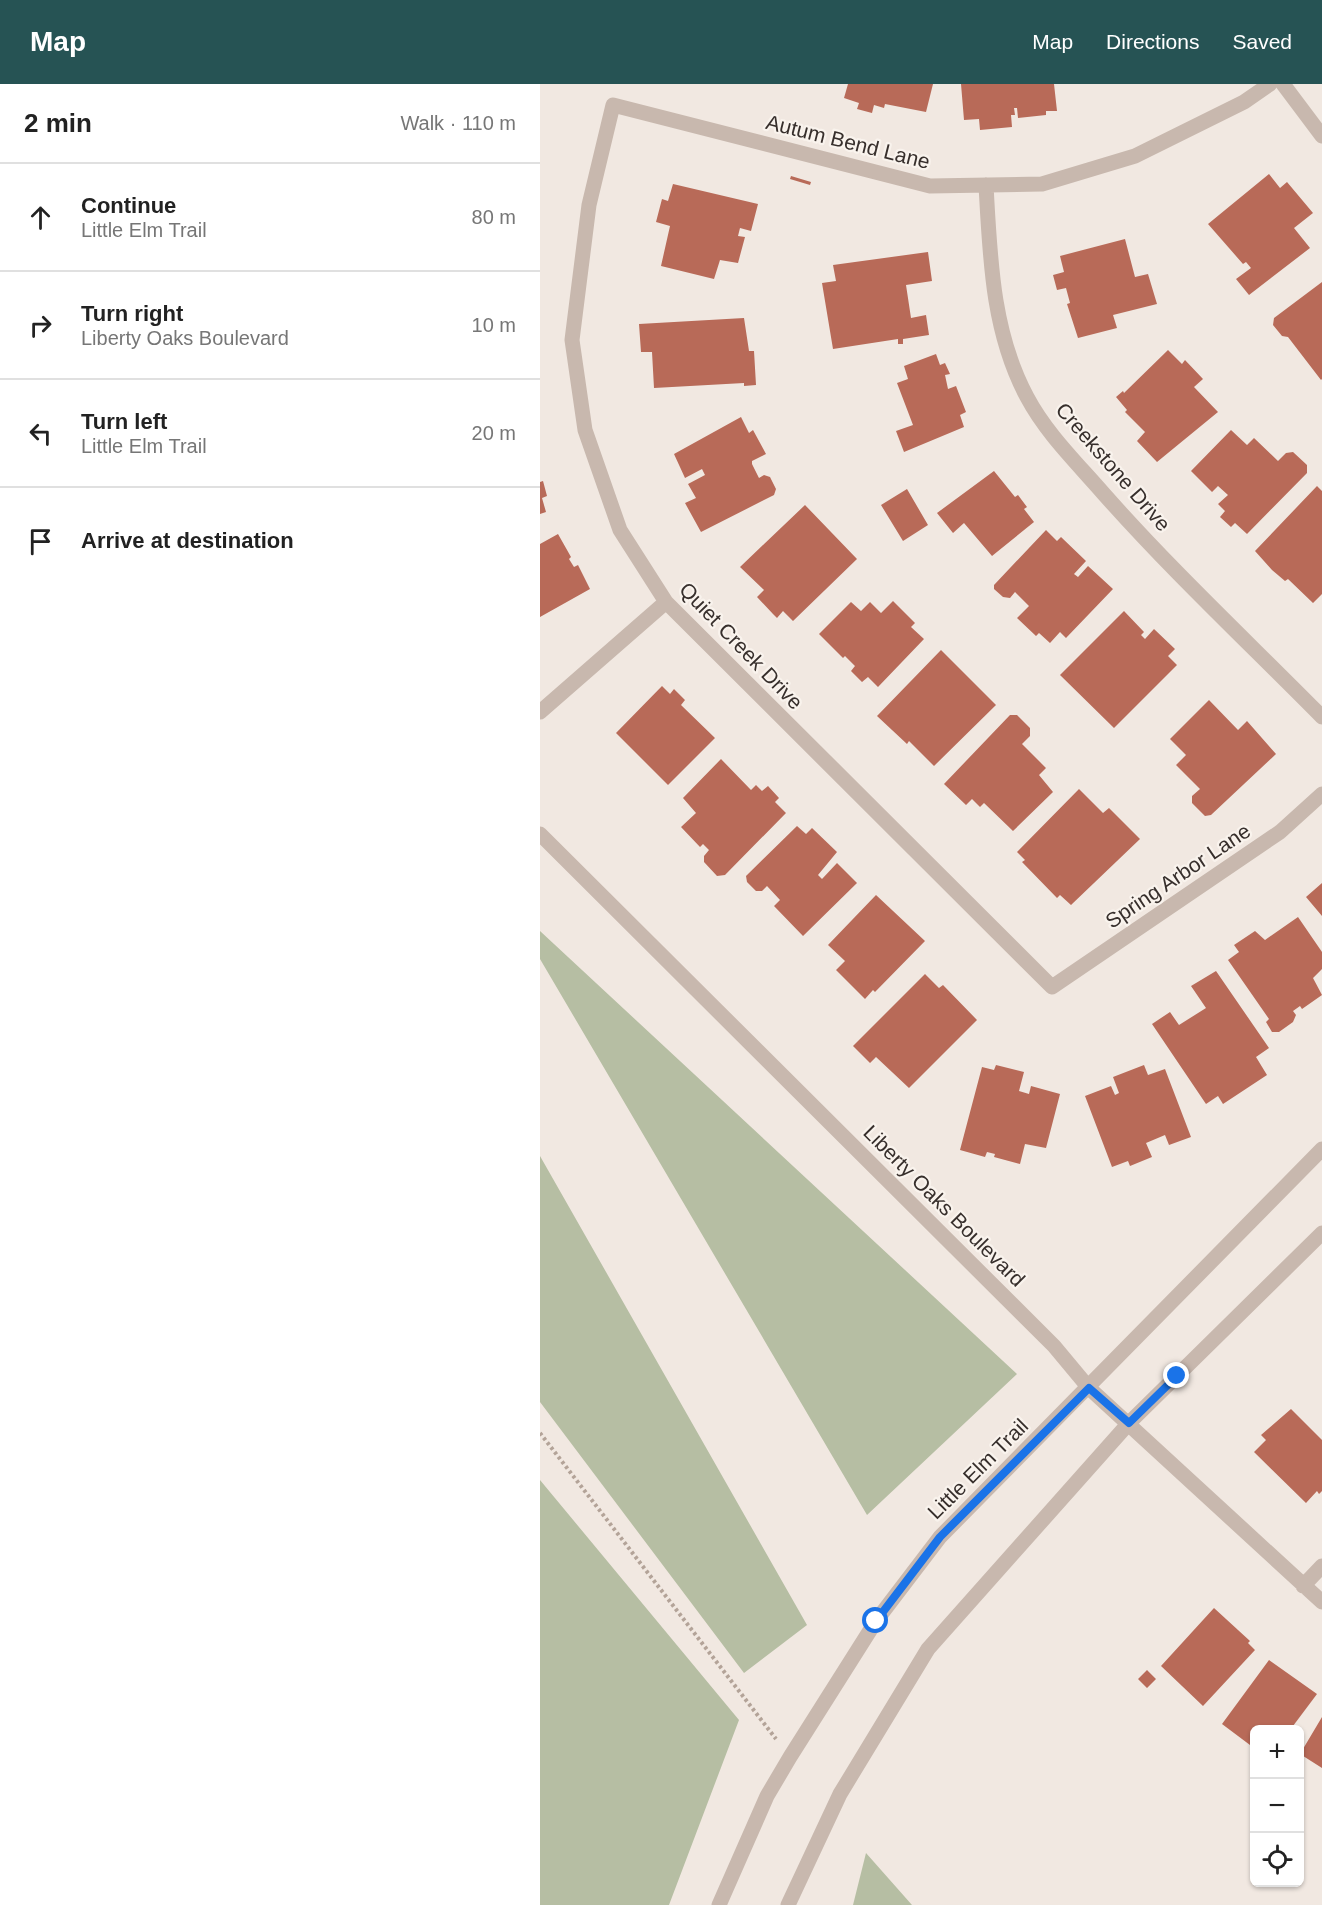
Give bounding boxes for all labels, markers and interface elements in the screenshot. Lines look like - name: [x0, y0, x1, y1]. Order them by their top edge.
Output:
- text: Map: [30, 26, 86, 57]
- text: Map: [1032, 30, 1073, 53]
- text: Directions: [1106, 30, 1199, 53]
- text: Saved: [1232, 30, 1292, 53]
- text: 2 min: [24, 108, 92, 138]
- street label: Autum Bend Lane: [764, 110, 932, 173]
- text: Walk · 110 m: [400, 112, 516, 134]
- text: Continue: [81, 193, 176, 218]
- icon: ahead: [24, 201, 57, 234]
- text: 80 m: [472, 206, 516, 228]
- text: Little Elm Trail: [81, 219, 207, 241]
- text: Turn right: [81, 301, 183, 326]
- icon: right: [24, 309, 57, 342]
- text: 10 m: [472, 314, 516, 336]
- text: Liberty Oaks Boulevard: [81, 327, 289, 349]
- street label: Creekstone Drive: [1051, 398, 1175, 535]
- text: Turn left: [81, 409, 167, 434]
- icon: left: [24, 417, 57, 450]
- text: 20 m: [472, 422, 516, 444]
- text: Little Elm Trail: [81, 435, 207, 457]
- icon: arrive: [24, 525, 57, 558]
- text: Arrive at destination: [81, 528, 294, 553]
- street label: Quiet Creek Drive: [675, 578, 808, 714]
- street label: Spring Arbor Lane: [1101, 819, 1254, 932]
- street label: Liberty Oaks Boulevard: [859, 1120, 1030, 1291]
- route end: [1163, 1362, 1189, 1388]
- street label: Little Elm Trail: [923, 1414, 1032, 1523]
- route start: [862, 1607, 888, 1633]
- map controls: [1250, 1725, 1304, 1887]
- button: +: [1250, 1725, 1304, 1779]
- button: −: [1250, 1779, 1304, 1833]
- button: locate: [1250, 1833, 1304, 1887]

